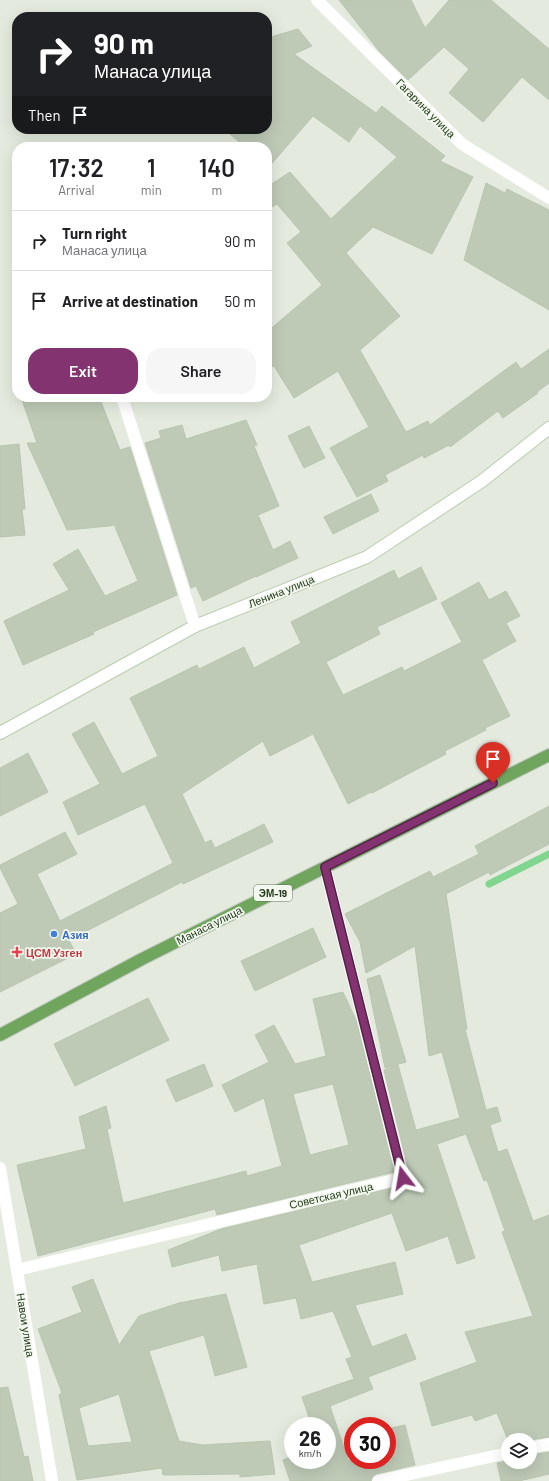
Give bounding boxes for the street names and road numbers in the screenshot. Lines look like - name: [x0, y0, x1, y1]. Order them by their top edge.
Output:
- street label: Гагарина улица: [394, 76, 459, 141]
- street label: Ленина улица: [246, 571, 317, 610]
- road number: ЭМ-19: [254, 885, 292, 901]
- street label: Манаса улица: [174, 903, 245, 947]
- street label: Советская улица: [288, 1179, 375, 1211]
- street label: Навои улица: [15, 1292, 38, 1359]

